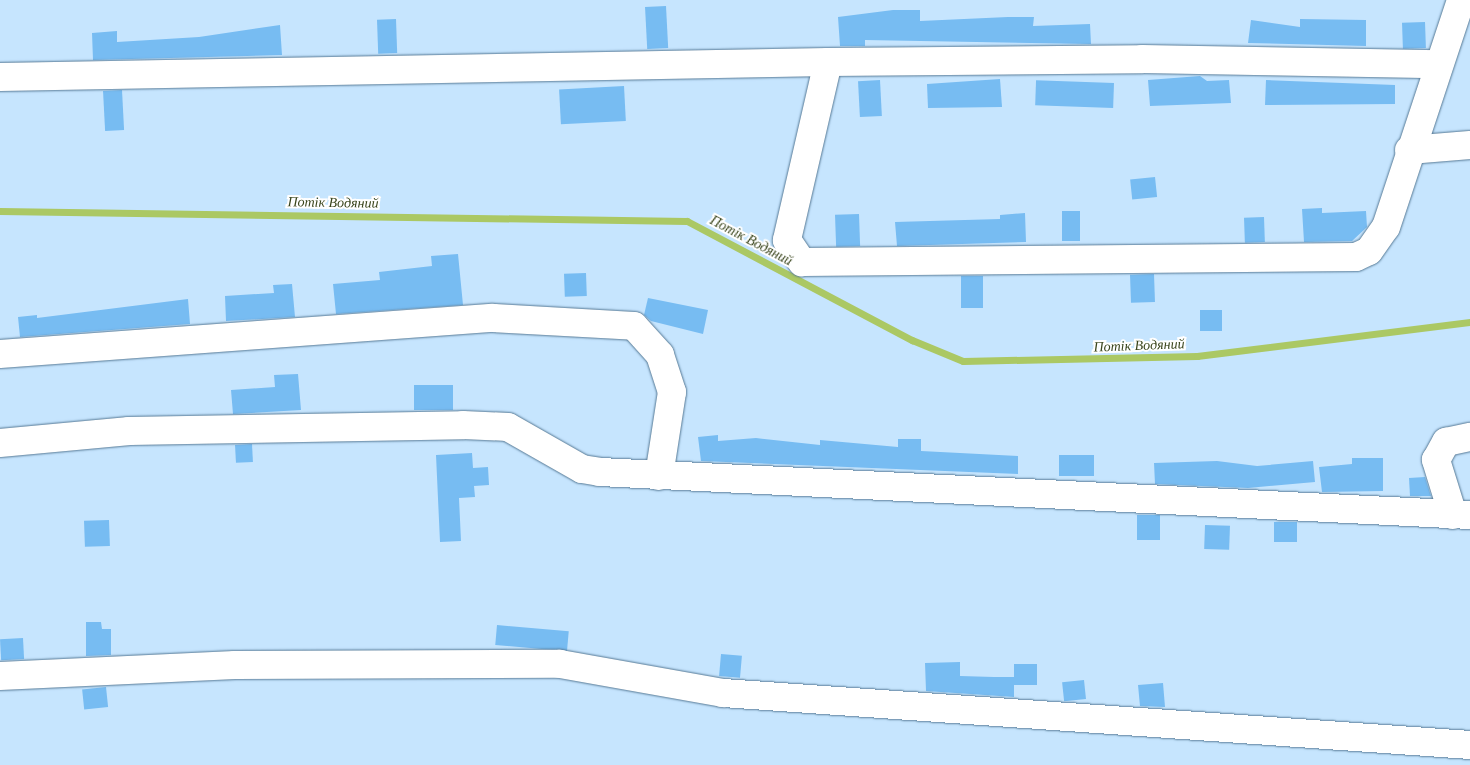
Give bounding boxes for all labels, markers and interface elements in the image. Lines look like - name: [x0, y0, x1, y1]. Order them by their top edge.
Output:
- water label: Потік Водяний: [287, 194, 379, 212]
- water label: Потік Водяний: [707, 212, 795, 270]
- water label: Потік Водяний: [1093, 336, 1185, 356]

